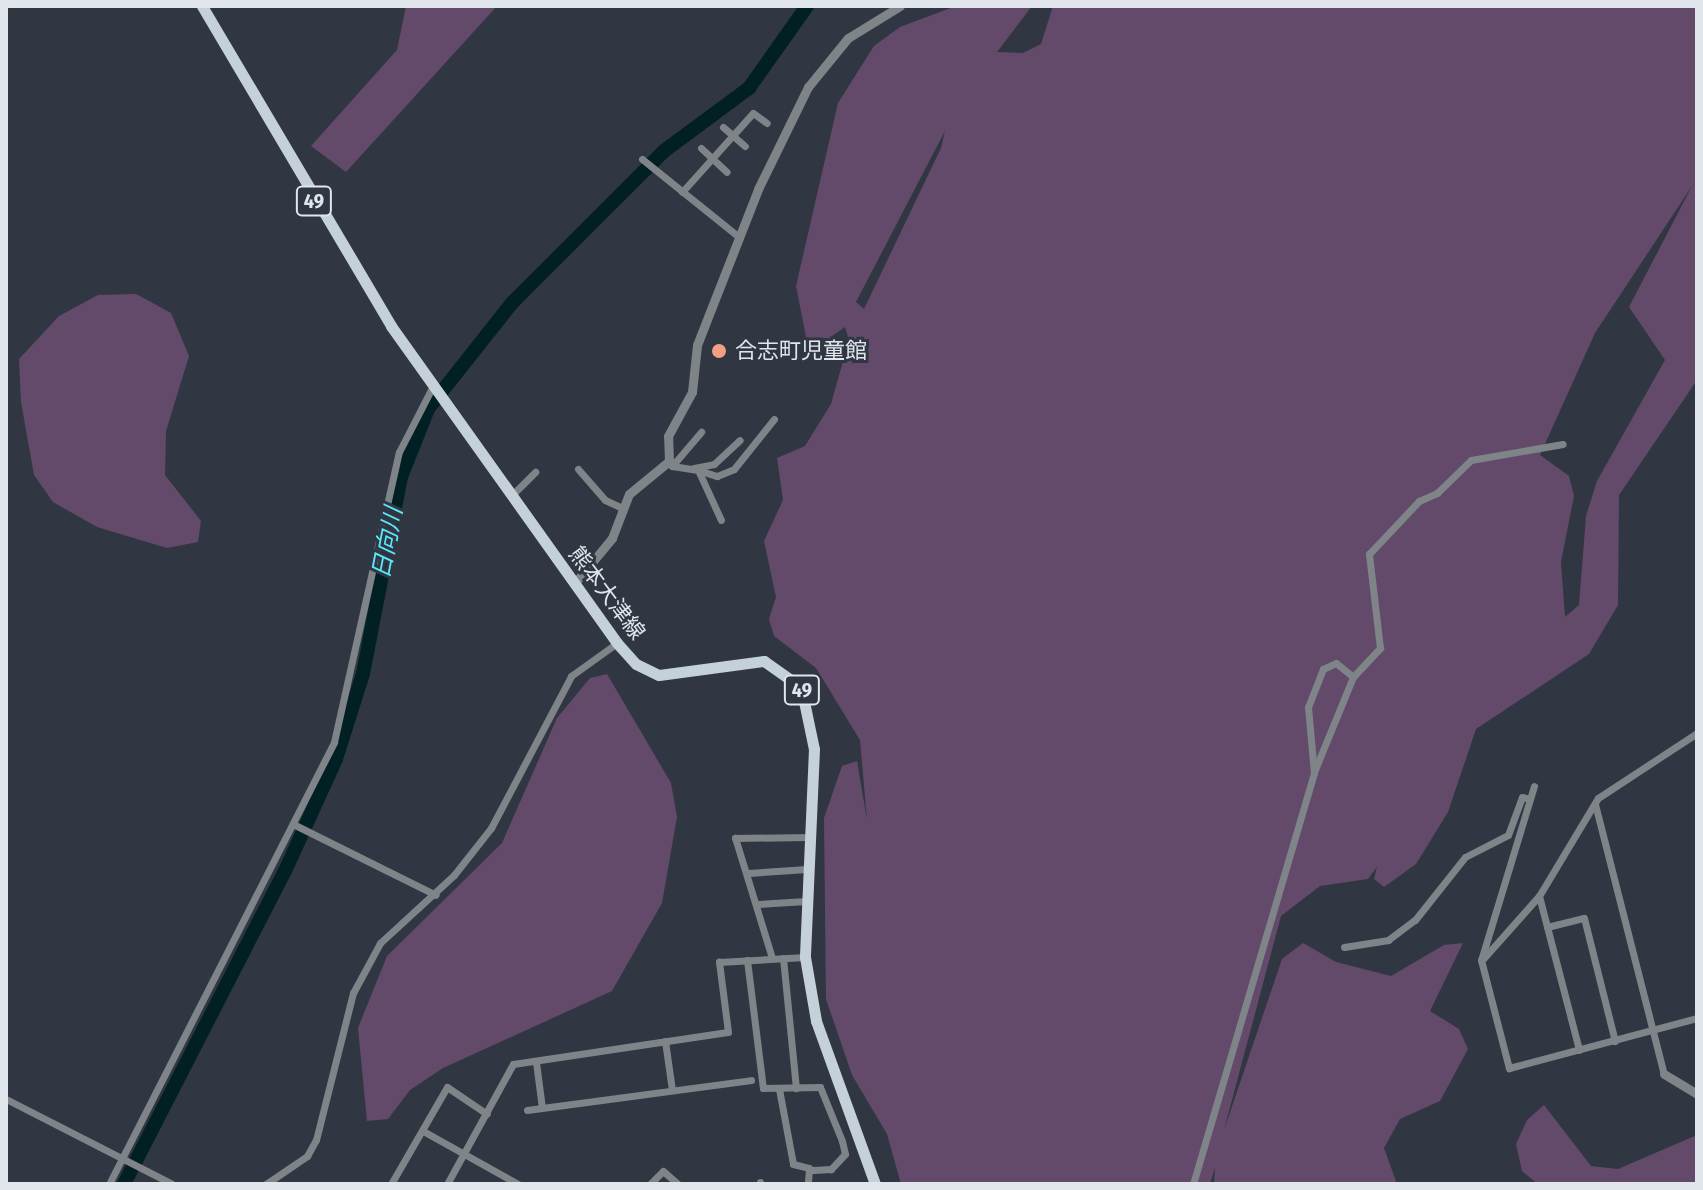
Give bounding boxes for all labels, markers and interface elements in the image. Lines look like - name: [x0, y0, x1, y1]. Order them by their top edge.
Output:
- road number: 49: [294, 185, 334, 217]
- place label: 合志町児童館: [735, 338, 867, 364]
- marker: 合志町児童館: [710, 342, 728, 360]
- water label: 日向川: [367, 505, 409, 581]
- street label: 熊本大津線: [563, 541, 651, 645]
- road number: 49: [782, 674, 822, 706]

